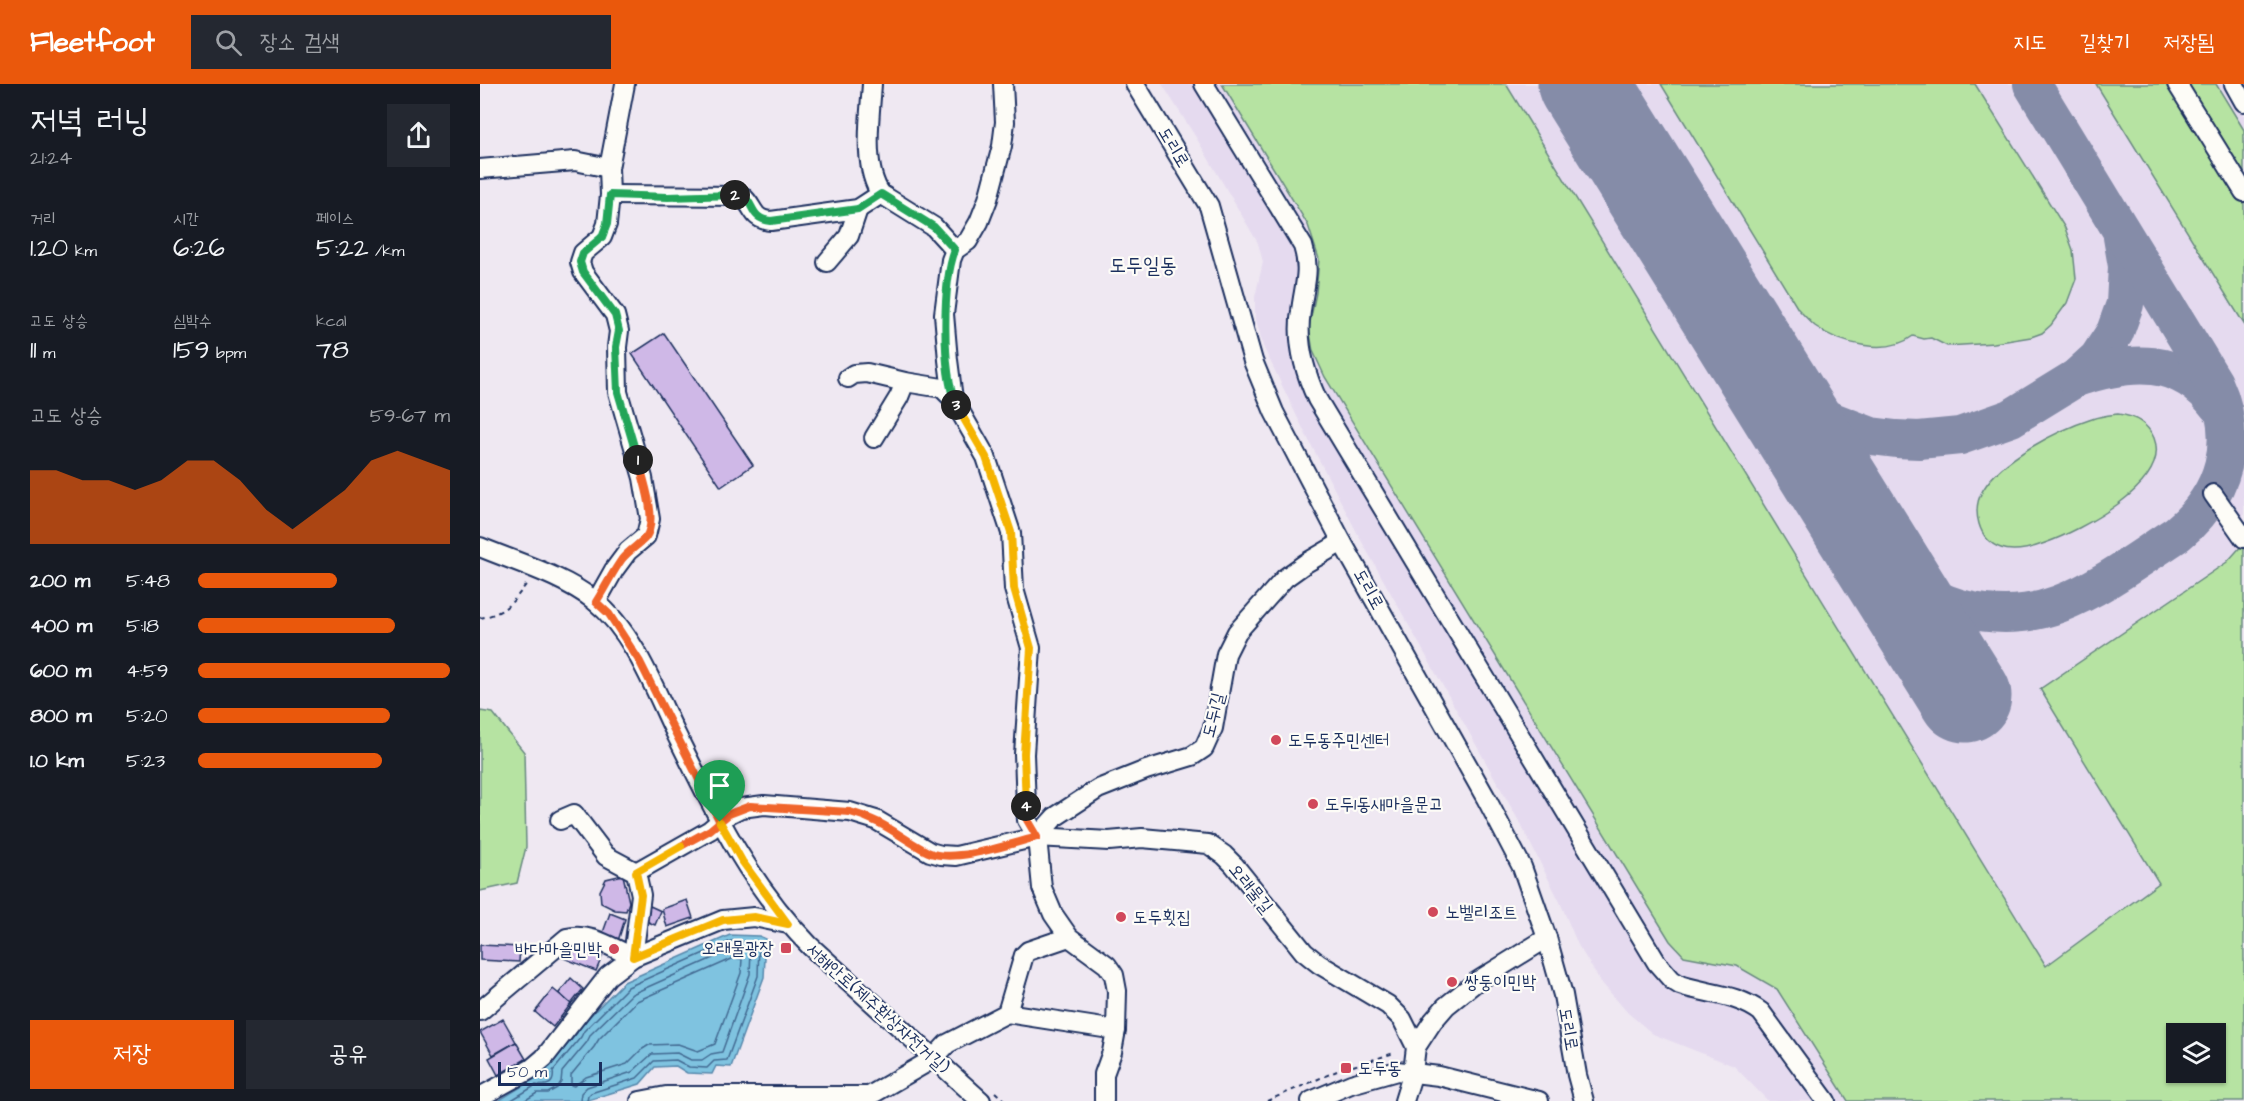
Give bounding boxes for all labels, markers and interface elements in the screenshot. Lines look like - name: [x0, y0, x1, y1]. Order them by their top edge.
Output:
- search box: [191, 15, 611, 69]
- text: Fleetfoot: [30, 23, 155, 62]
- icon: search: [212, 26, 245, 59]
- text: 장소 검색: [260, 27, 339, 58]
- text: 지도: [2013, 28, 2047, 57]
- text: 길찾기: [2080, 28, 2130, 57]
- text: 저장됨: [2163, 28, 2214, 57]
- text: 저녁 러닝: [30, 98, 149, 144]
- button: share: [387, 104, 450, 167]
- street label: 도리로: [1152, 122, 1195, 172]
- text: 21:24: [30, 144, 72, 172]
- pin: 2: [720, 180, 750, 210]
- text: 2: [730, 184, 740, 206]
- text: 거리: [30, 208, 56, 230]
- text: 시간: [173, 208, 199, 230]
- text: 페이스: [316, 208, 355, 230]
- text: 1.20: [30, 230, 68, 266]
- text: 6:26: [173, 230, 225, 266]
- text: 5:22: [316, 230, 369, 266]
- text: km: [68, 240, 97, 262]
- text: /km: [369, 240, 404, 262]
- district label: 도두일동: [1109, 251, 1177, 280]
- text: 고도 상승: [30, 310, 88, 332]
- text: 심박수: [173, 310, 212, 332]
- text: kcal: [316, 310, 347, 332]
- text: 11: [30, 332, 37, 368]
- text: 159: [173, 332, 210, 368]
- text: 78: [316, 332, 349, 368]
- text: m: [37, 342, 56, 364]
- text: bpm: [210, 342, 246, 364]
- pin: 3: [941, 390, 971, 420]
- text: 3: [952, 394, 960, 416]
- text: 고도 상승: [30, 402, 102, 430]
- text: 59–67 m: [370, 402, 450, 430]
- pin: 1: [623, 445, 653, 475]
- text: 1: [637, 449, 639, 471]
- street label: 도리로: [1347, 564, 1390, 614]
- text: 200 m: [30, 567, 90, 595]
- text: 5:48: [126, 567, 170, 595]
- text: 400 m: [30, 612, 92, 640]
- text: 5:18: [126, 612, 159, 640]
- text: 600 m: [30, 657, 91, 685]
- text: 4:59: [126, 657, 169, 685]
- street label: 도두1길: [1196, 689, 1231, 740]
- text: 800 m: [30, 702, 92, 730]
- text: 5:20: [126, 702, 168, 730]
- place label: 도두동주민센터: [1288, 728, 1389, 753]
- marker: 도두동주민센터: [1269, 733, 1283, 747]
- text: 1.0 km: [30, 747, 84, 775]
- text: 5:23: [126, 747, 165, 775]
- pin: [694, 760, 745, 822]
- icon: arrive: [703, 769, 736, 802]
- pin: 4: [1011, 791, 1041, 821]
- place label: 도두1동새마을문고: [1325, 792, 1443, 817]
- text: 4: [1021, 795, 1031, 817]
- marker: 도두1동새마을문고: [1306, 797, 1320, 811]
- street label: 오래물길: [1223, 858, 1279, 919]
- place label: 노벨리조트: [1445, 900, 1517, 925]
- place label: 도두횟집: [1133, 905, 1191, 930]
- marker: 노벨리조트: [1426, 905, 1440, 919]
- marker: 도두횟집: [1114, 910, 1128, 924]
- place label: 오래물광장: [702, 936, 774, 961]
- place label: 바다마을민박: [515, 937, 603, 962]
- street label: 서해안로(제주환상자전거길): [800, 937, 955, 1080]
- marker: 오래물광장: [779, 941, 793, 955]
- marker: 바다마을민박: [607, 942, 621, 956]
- place label: 쌍둥이민박: [1464, 970, 1537, 995]
- marker: 쌍둥이민박: [1445, 975, 1459, 989]
- street label: 도리로: [1552, 1006, 1585, 1053]
- button: 저장: [30, 1020, 234, 1089]
- button: 공유: [246, 1020, 450, 1089]
- map controls: [2166, 1023, 2226, 1083]
- button: layers: [2166, 1023, 2226, 1083]
- place label: 도두동: [1358, 1056, 1401, 1081]
- scale bar: [498, 1059, 602, 1086]
- text: 50 m: [507, 1061, 547, 1083]
- marker: 도두동: [1339, 1061, 1353, 1075]

